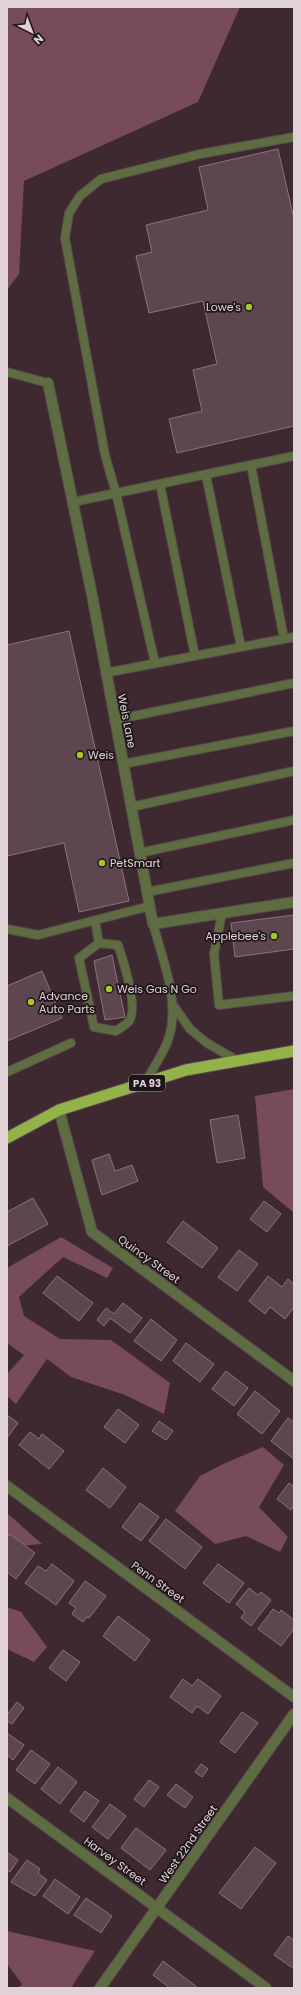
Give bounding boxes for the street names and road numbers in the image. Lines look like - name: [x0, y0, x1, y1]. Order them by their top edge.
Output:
- street label: Weis Lane: [114, 692, 140, 750]
- road number: PA 93: [129, 1075, 165, 1091]
- street label: Quincy Street: [115, 1231, 183, 1287]
- street label: Penn Street: [128, 1557, 188, 1607]
- street label: West 22nd Street: [155, 1802, 221, 1886]
- street label: Harvey Street: [81, 1833, 149, 1889]

